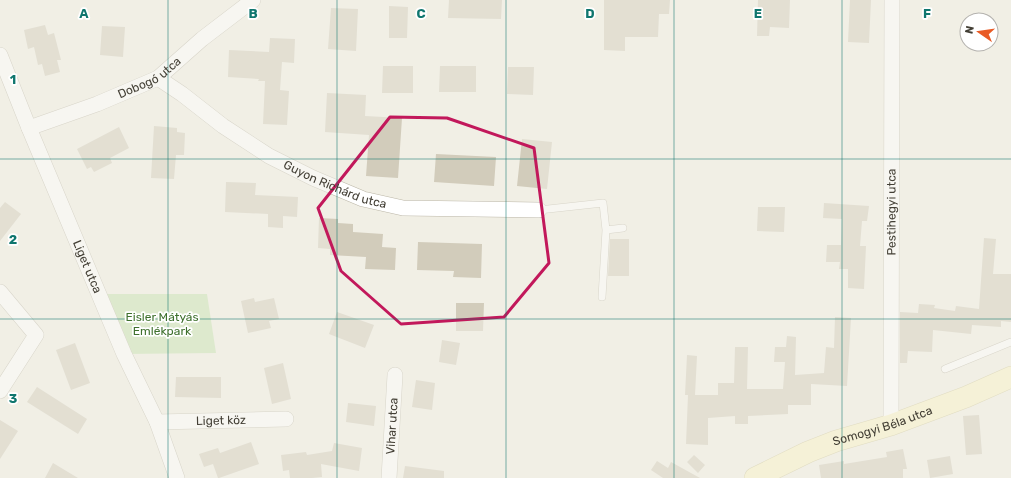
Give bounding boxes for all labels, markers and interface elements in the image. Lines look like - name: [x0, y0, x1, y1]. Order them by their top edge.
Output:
- text: A: [79, 6, 89, 21]
- text: B: [248, 6, 258, 21]
- text: C: [416, 6, 426, 21]
- text: D: [585, 6, 595, 21]
- text: E: [754, 6, 762, 21]
- text: F: [923, 6, 931, 21]
- north arrow: [959, 12, 999, 52]
- text: N: [963, 24, 977, 35]
- street label: Dobogó utca: [116, 54, 184, 101]
- text: 1: [10, 72, 16, 87]
- street label: Guyon Richárd utca: [281, 157, 388, 211]
- street label: Pestihegyi utca: [884, 168, 899, 256]
- text: 2: [9, 232, 17, 247]
- street label: Liget utca: [70, 238, 105, 295]
- park label: Eisler Mátyás Emlékpark: [125, 310, 199, 338]
- text: 3: [9, 391, 18, 406]
- street label: Vihar utca: [383, 397, 401, 455]
- street label: Somogyi Béla utca: [831, 403, 934, 449]
- street label: Liget köz: [196, 413, 246, 428]

